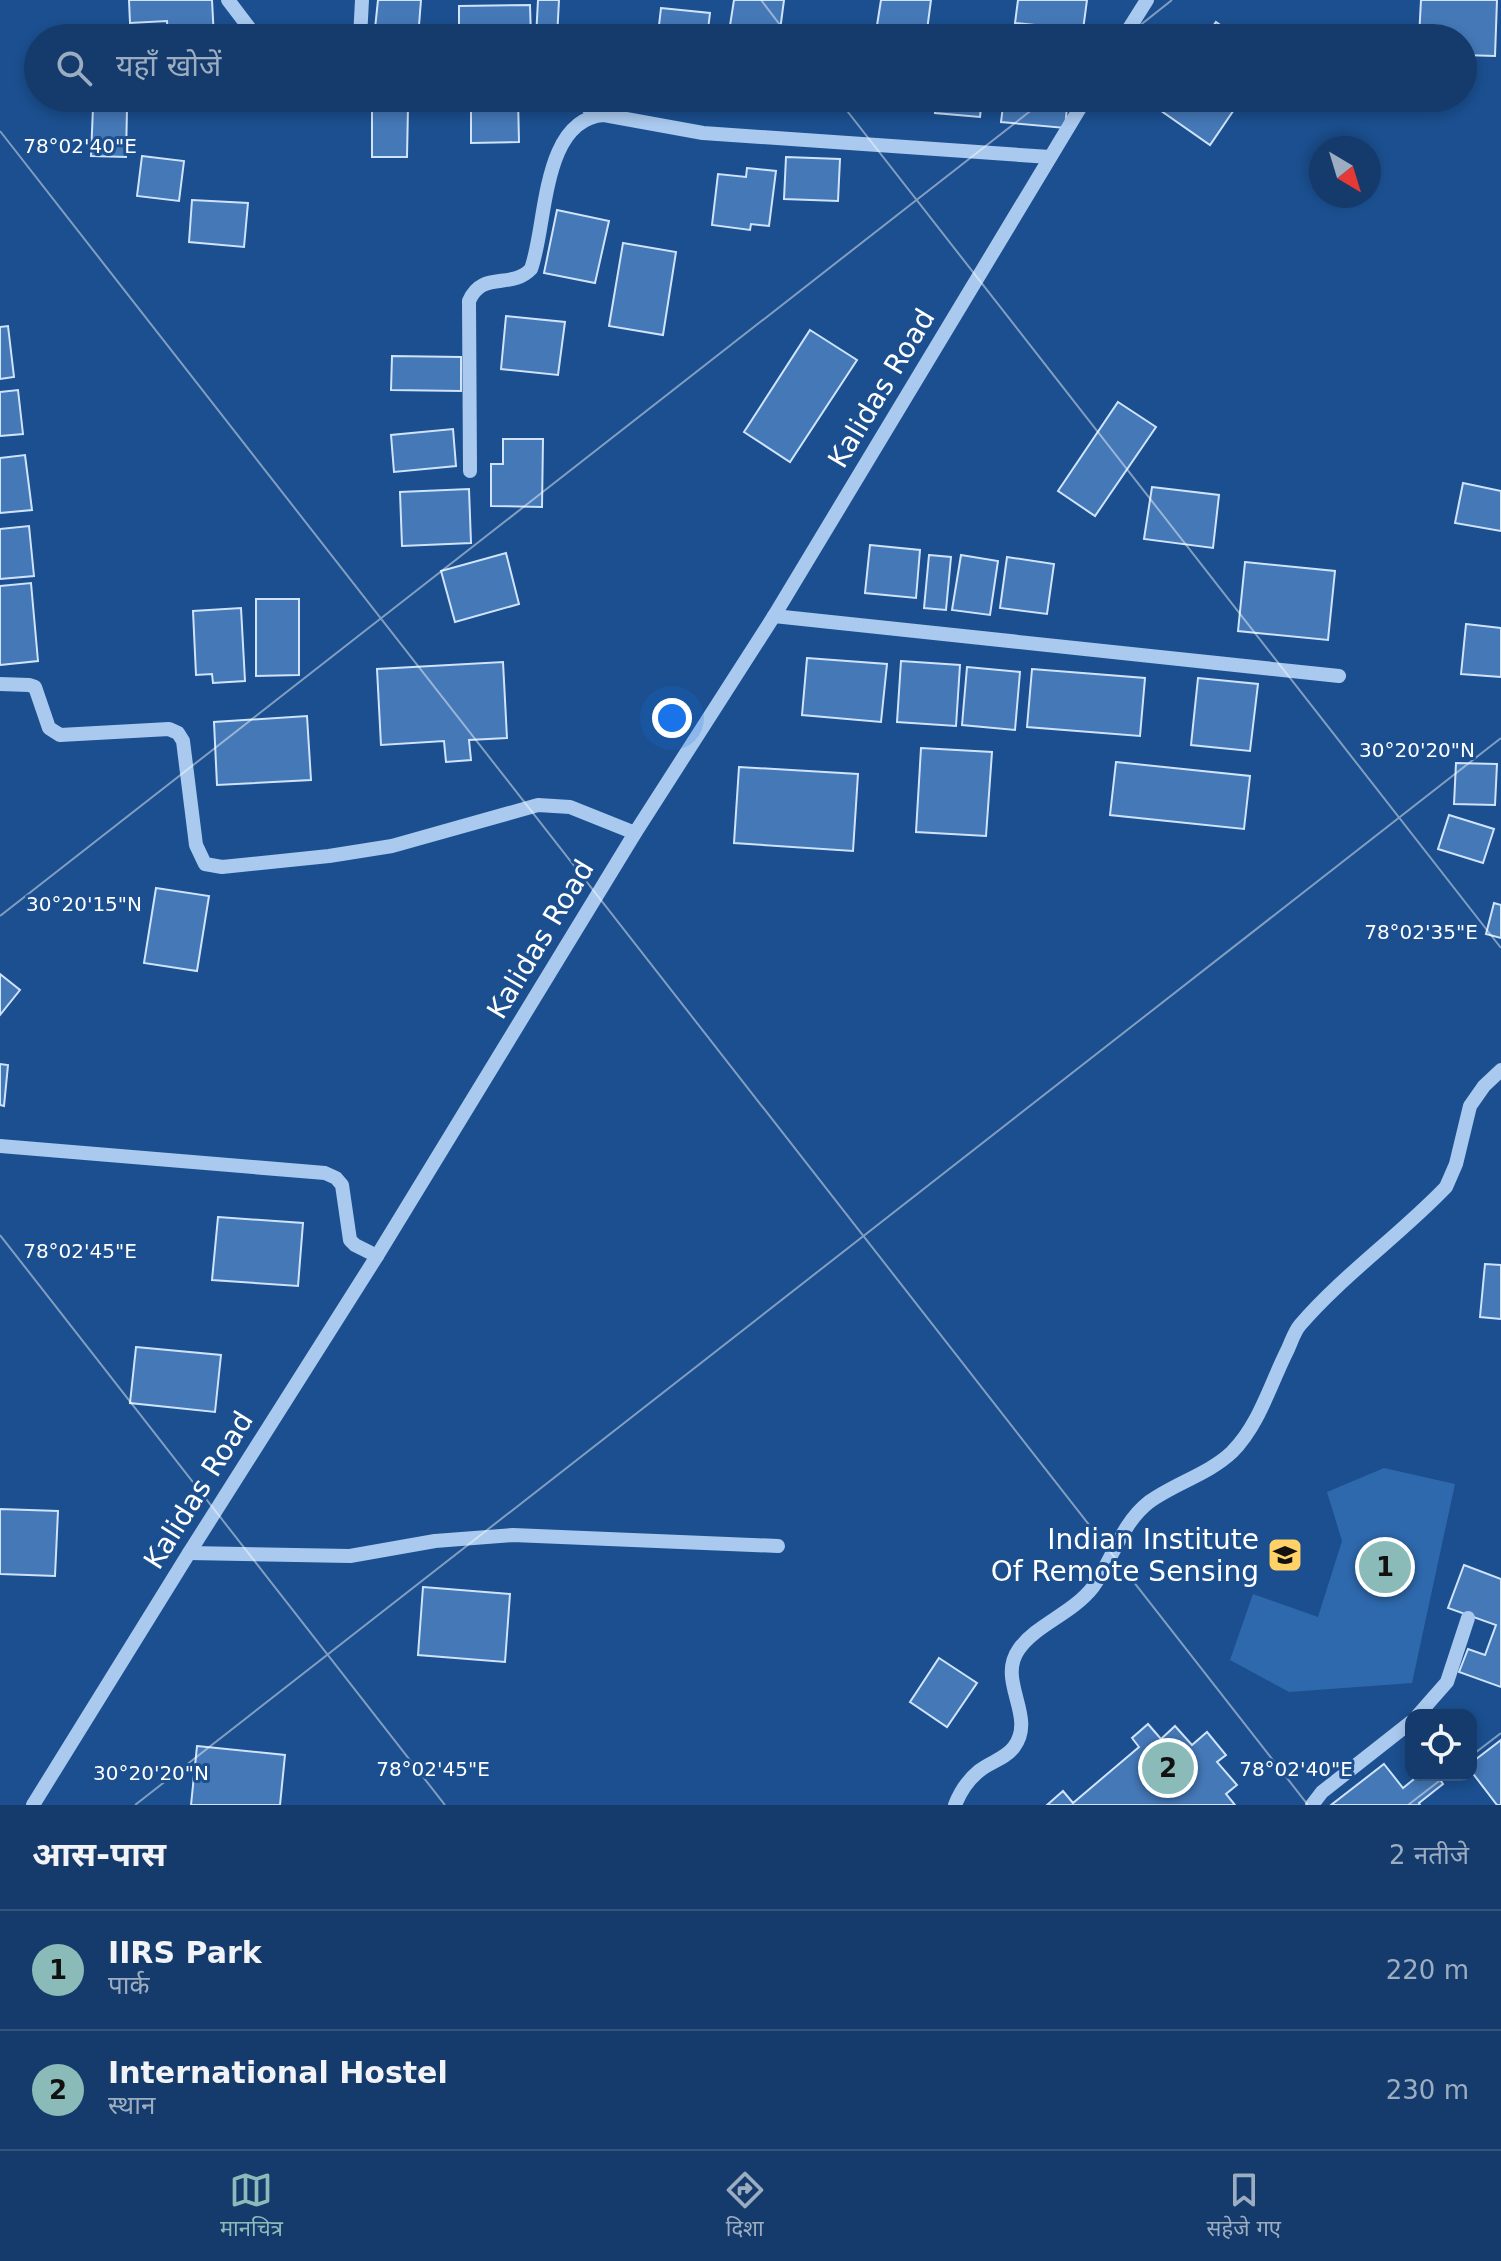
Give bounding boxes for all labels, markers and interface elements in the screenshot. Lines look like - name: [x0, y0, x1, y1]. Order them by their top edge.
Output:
- search box: [24, 24, 1477, 112]
- icon: search: [52, 46, 96, 90]
- text: यहाँ खोजें: [116, 48, 221, 83]
- text: 78°02'40"E: [23, 134, 137, 158]
- north arrow: [1309, 136, 1381, 208]
- street label: Kalidas Road: [821, 303, 942, 474]
- your location: [652, 698, 692, 738]
- text: 30°20'20"N: [1359, 738, 1475, 762]
- street label: Kalidas Road: [480, 854, 601, 1025]
- text: 30°20'15"N: [26, 892, 142, 916]
- text: 78°02'35"E: [1364, 920, 1478, 944]
- text: 78°02'45"E: [23, 1239, 137, 1263]
- street label: Kalidas Road: [137, 1406, 260, 1575]
- place label: Indian Institute Of Remote Sensing: [991, 1523, 1259, 1588]
- school or university icon: Indian Institute Of Remote Sensing: [1266, 1536, 1304, 1574]
- pin: 1: [1359, 1537, 1411, 1597]
- map controls: [1405, 1709, 1477, 1781]
- button: locate: [1405, 1709, 1477, 1781]
- pin: 2: [1142, 1738, 1194, 1798]
- text: 78°02'45"E: [376, 1757, 490, 1781]
- text: 78°02'40"E: [1239, 1757, 1353, 1781]
- text: 30°20'20"N: [93, 1761, 209, 1785]
- text: आस-पास: [32, 1834, 166, 1874]
- text: 2 नतीजे: [1389, 1840, 1469, 1870]
- text: IIRS Park: [108, 1935, 262, 1970]
- text: 1: [49, 1955, 67, 1985]
- text: 220 m: [1386, 1955, 1469, 1985]
- text: पार्क: [108, 1970, 149, 2000]
- text: International Hostel: [108, 2055, 448, 2090]
- text: 2: [49, 2075, 67, 2105]
- text: 230 m: [1386, 2075, 1469, 2105]
- text: स्थान: [108, 2090, 155, 2120]
- tab: मानचित्र: [220, 2168, 283, 2245]
- tab: दिशा: [723, 2168, 767, 2245]
- tab: सहेजे गए: [1207, 2168, 1281, 2245]

